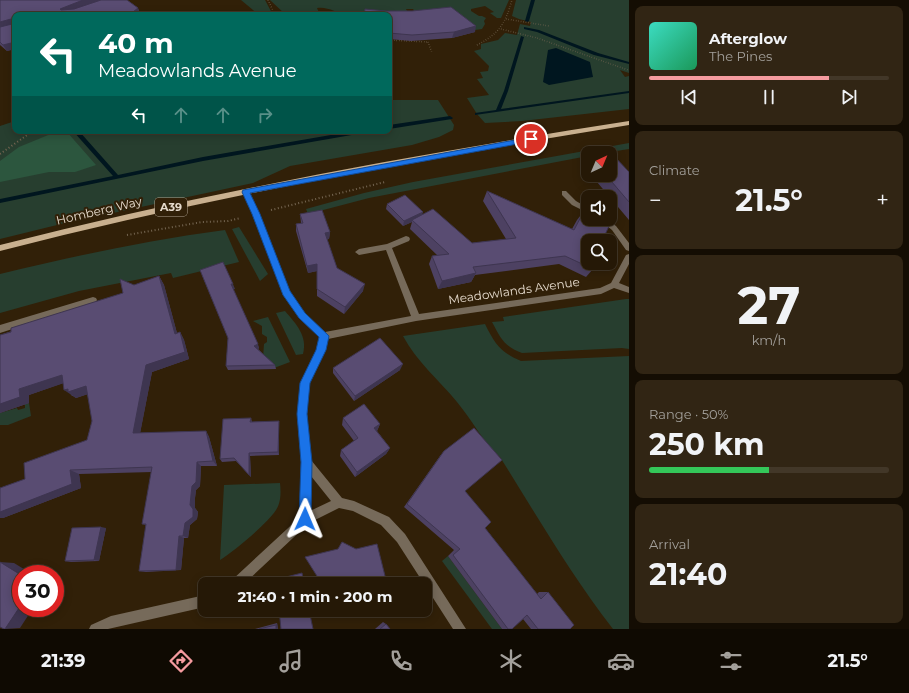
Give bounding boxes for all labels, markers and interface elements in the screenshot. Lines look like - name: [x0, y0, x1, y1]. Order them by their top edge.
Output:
- text: 40 m: [98, 26, 174, 60]
- icon: left: [32, 28, 84, 80]
- text: Afterglow: [709, 29, 787, 48]
- text: The Pines: [709, 48, 772, 64]
- text: Meadowlands Avenue: [98, 60, 297, 82]
- icon: previous: [678, 86, 700, 108]
- icon: pause: [758, 86, 780, 108]
- icon: next: [838, 86, 860, 108]
- icon: left: [128, 104, 150, 126]
- icon: ahead: [170, 104, 192, 126]
- icon: ahead: [212, 104, 234, 126]
- icon: right: [254, 104, 276, 126]
- pin: [514, 122, 548, 156]
- icon: arrive: [520, 128, 542, 150]
- north arrow: [581, 146, 617, 182]
- map controls: [581, 146, 617, 270]
- text: Climate: [649, 162, 700, 178]
- text: 21.5°: [735, 182, 803, 219]
- text: −: [649, 187, 662, 214]
- text: +: [876, 187, 889, 214]
- button: sound: [581, 190, 617, 226]
- street label: Homberg Way: [55, 193, 144, 228]
- road number: A39: [155, 198, 187, 216]
- button: search: [581, 234, 617, 270]
- street label: Meadowlands Avenue: [447, 274, 581, 307]
- text: 27: [738, 274, 800, 337]
- text: km/h: [752, 332, 786, 348]
- text: Range · 50%: [649, 406, 728, 422]
- text: 250 km: [649, 426, 764, 463]
- position arrow: [284, 498, 326, 540]
- text: Arrival: [649, 536, 690, 552]
- text: 21:40: [649, 556, 727, 593]
- speed limit sign: 30: [12, 565, 64, 617]
- text: 21:40 · 1 min · 200 m: [237, 587, 393, 606]
- icon: directions: [167, 647, 195, 675]
- icon: music: [277, 647, 305, 675]
- icon: phone: [387, 647, 415, 675]
- icon: climate: [497, 647, 525, 675]
- icon: car: [607, 647, 635, 675]
- icon: filters: [717, 647, 745, 675]
- text: 21:39: [41, 650, 86, 672]
- text: 21.5°: [827, 650, 868, 672]

